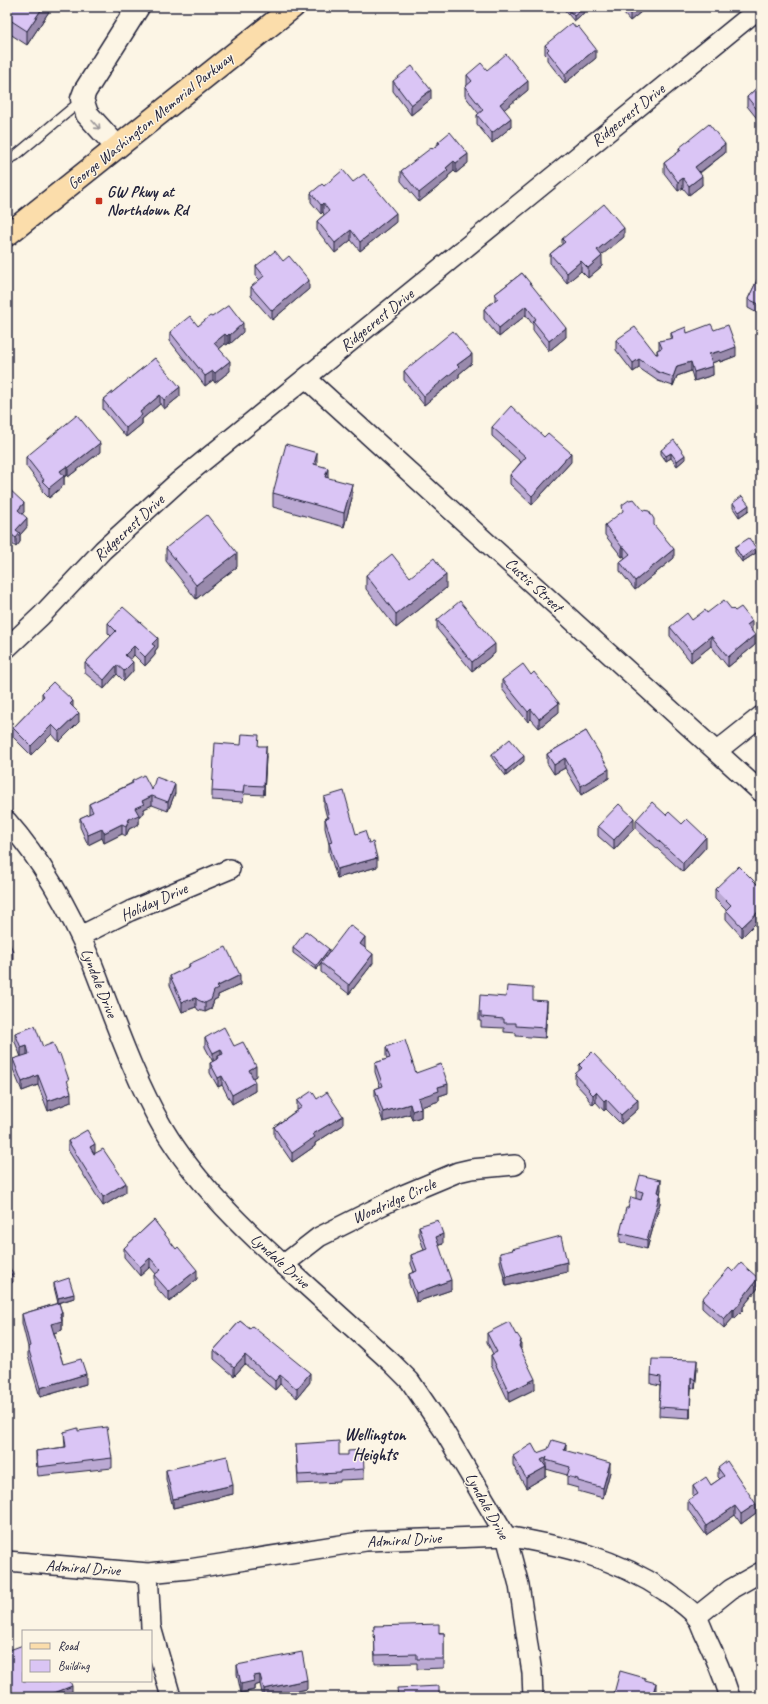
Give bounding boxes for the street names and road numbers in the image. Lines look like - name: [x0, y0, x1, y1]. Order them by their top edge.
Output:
- street label: George Washington Memorial Parkway: [63, 47, 238, 194]
- street label: Ridgecrest Drive: [587, 78, 670, 151]
- street label: Ridgecrest Drive: [336, 283, 419, 356]
- street label: Ridgecrest Drive: [90, 489, 170, 566]
- street label: Custis Street: [501, 553, 569, 618]
- street label: Holiday Drive: [117, 878, 192, 926]
- street label: Lyndale Drive: [76, 946, 123, 1022]
- street label: Woodridge Circle: [349, 1173, 440, 1228]
- street label: Lyndale Drive: [246, 1229, 315, 1294]
- street label: Lyndale Drive: [461, 1469, 514, 1544]
- street label: Admiral Drive: [366, 1528, 443, 1552]
- street label: Admiral Drive: [45, 1555, 123, 1581]

